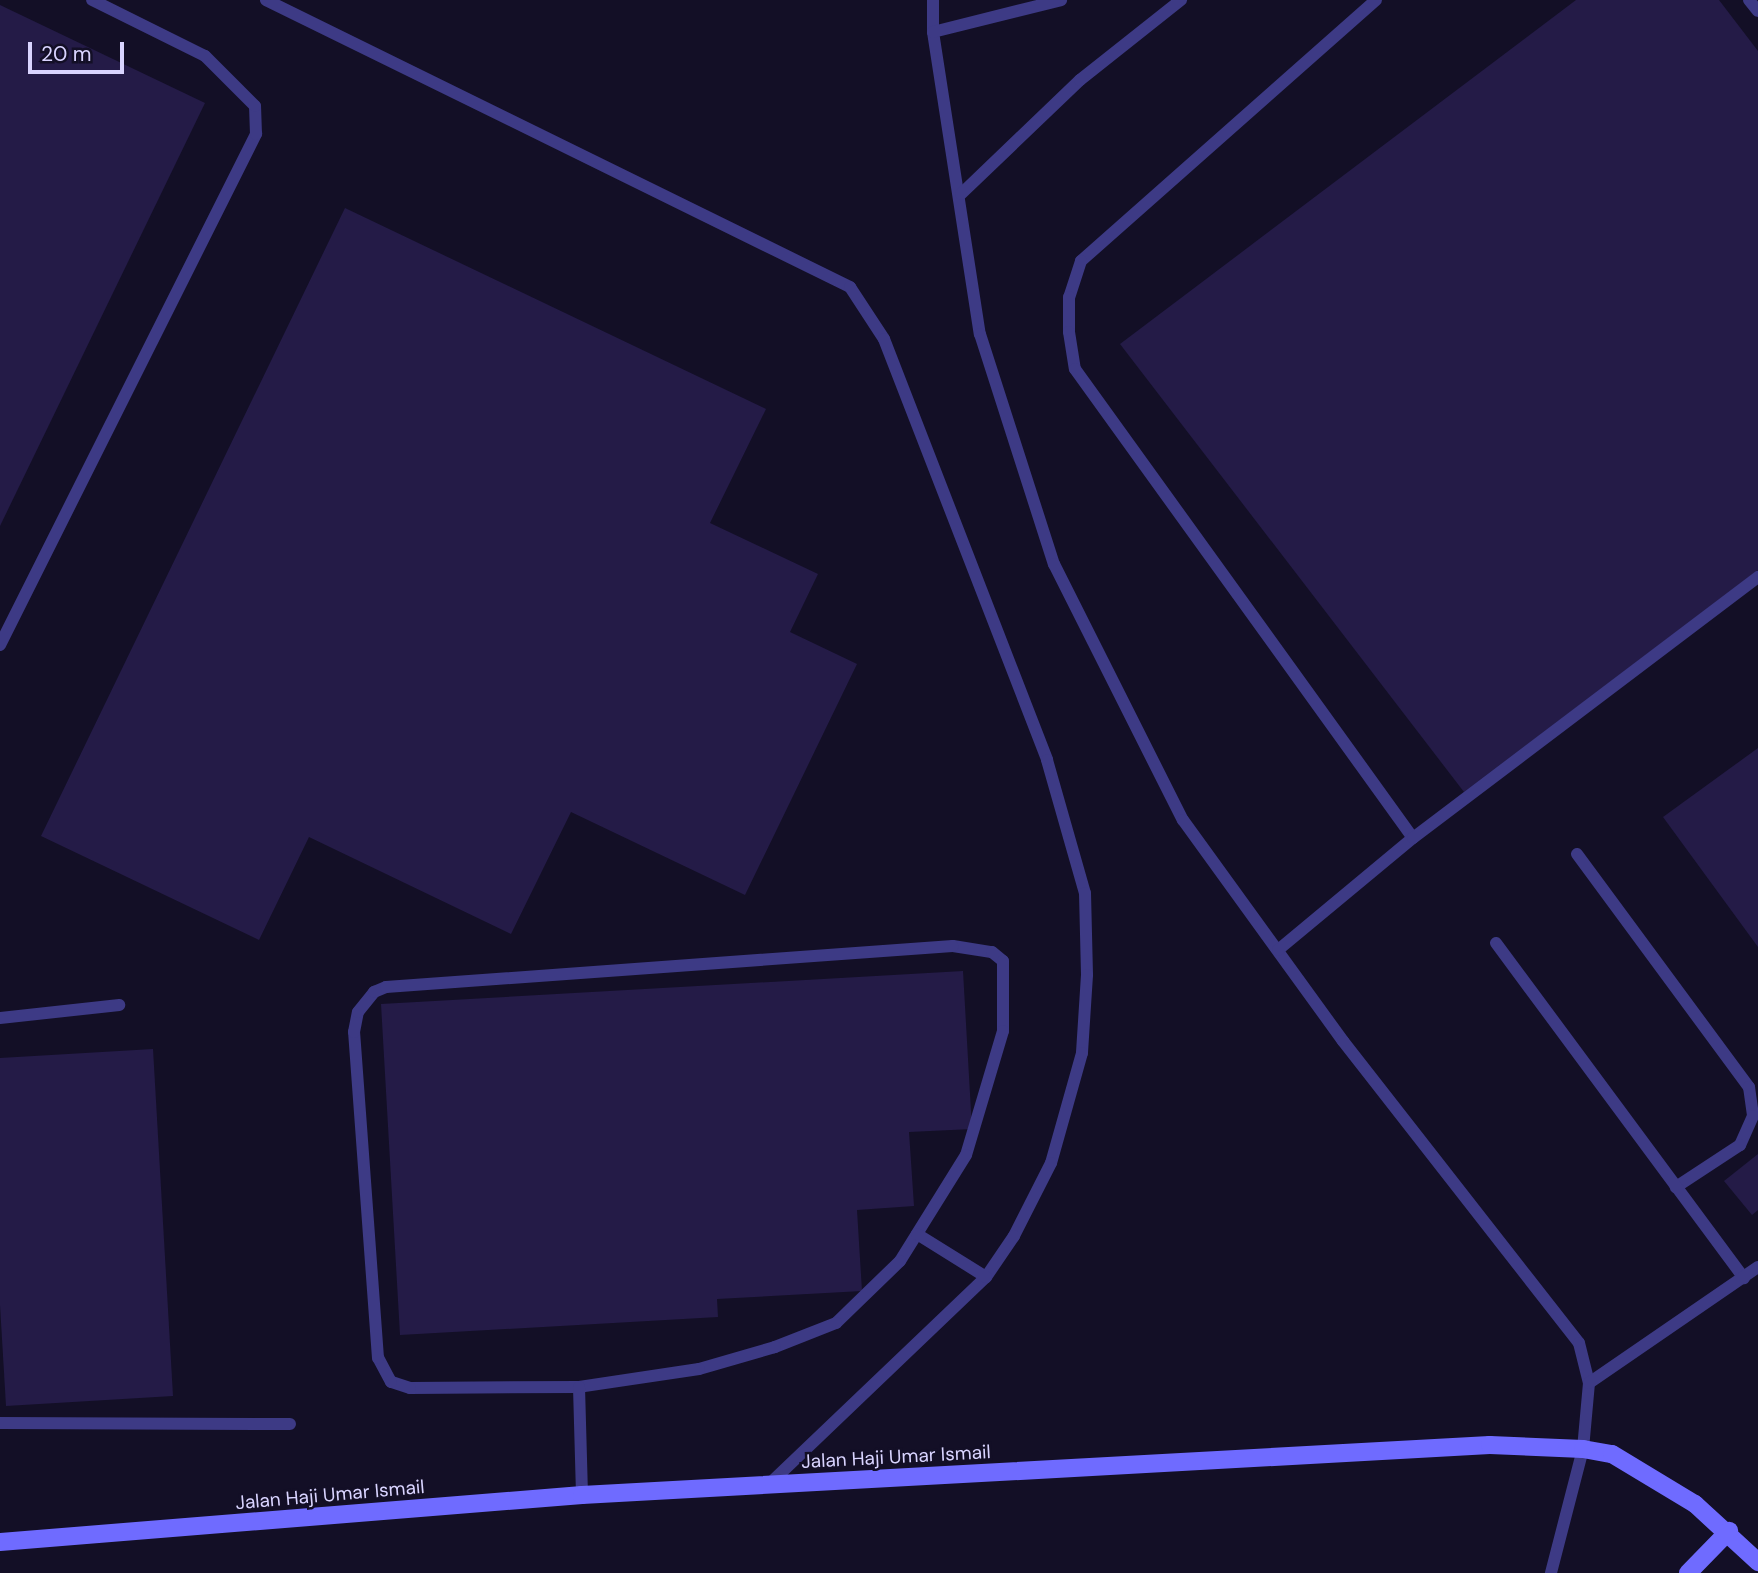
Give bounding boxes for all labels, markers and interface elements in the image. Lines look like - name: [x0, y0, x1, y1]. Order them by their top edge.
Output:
- scale bar: [32, 28, 128, 72]
- text: 20 m: [41, 40, 92, 68]
- street label: Jalan Haji Umar Ismail: [801, 1441, 991, 1473]
- street label: Jalan Haji Umar Ismail: [235, 1475, 425, 1515]

